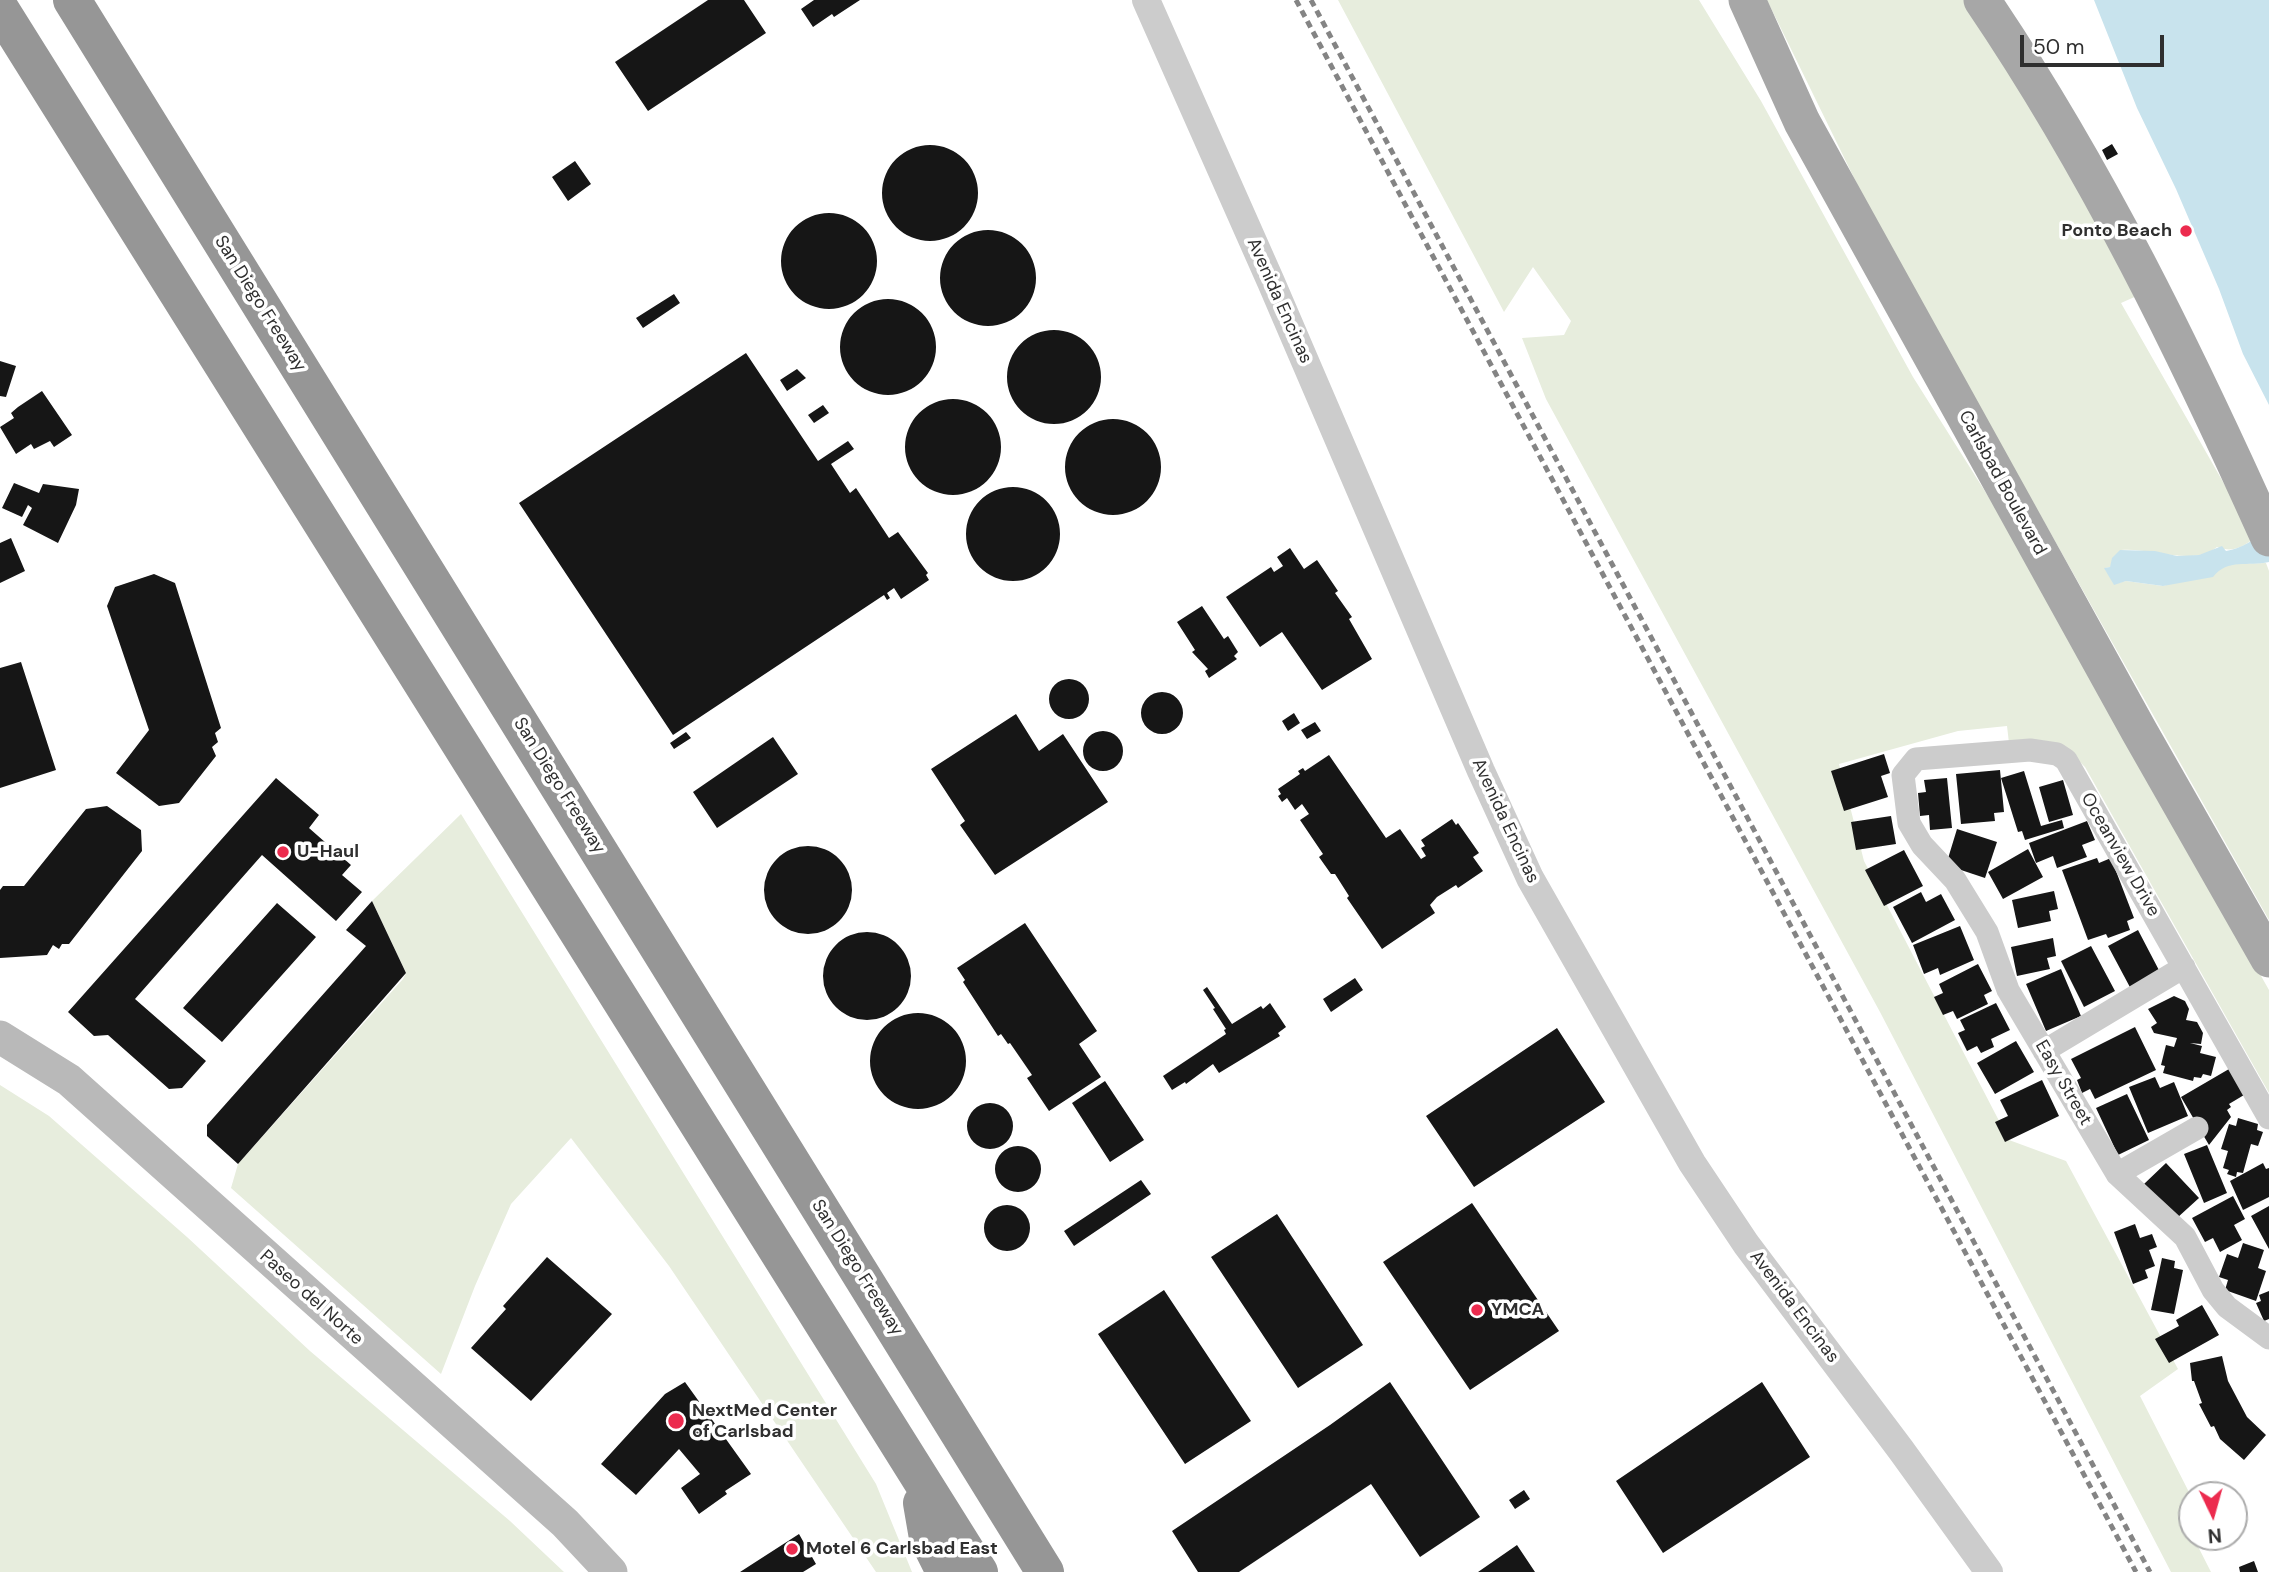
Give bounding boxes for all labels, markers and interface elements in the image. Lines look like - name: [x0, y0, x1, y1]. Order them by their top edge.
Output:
- scale bar: [2024, 21, 2168, 65]
- text: 50 m: [2033, 33, 2084, 61]
- place label: Ponto Beach: [2062, 220, 2172, 242]
- marker: Ponto Beach: [2178, 223, 2194, 239]
- street label: San Diego Freeway: [209, 232, 311, 376]
- street label: Avenida Encinas: [1242, 235, 1316, 367]
- street label: Carlsbad Boulevard: [1953, 407, 2051, 559]
- street label: San Diego Freeway: [508, 714, 610, 858]
- street label: Avenida Encinas: [1467, 755, 1543, 887]
- street label: Oceanview Drive: [2076, 789, 2164, 921]
- place label: U-Haul: [297, 841, 359, 863]
- marker: U-Haul: [275, 844, 291, 860]
- street label: Easy Street: [2030, 1037, 2096, 1129]
- street label: San Diego Freeway: [806, 1196, 908, 1340]
- street label: Paseo del Norte: [255, 1246, 367, 1350]
- street label: Avenida Encinas: [1745, 1247, 1843, 1367]
- place label: YMCA: [1491, 1299, 1544, 1321]
- marker: YMCA: [1469, 1302, 1485, 1318]
- place label: NextMed Center of Carlsbad: [692, 1400, 837, 1442]
- marker: NextMed Center of Carlsbad: [666, 1411, 686, 1431]
- north arrow: [2178, 1481, 2248, 1551]
- text: N: [2207, 1522, 2223, 1548]
- place label: Motel 6 Carlsbad East: [806, 1538, 998, 1560]
- marker: Motel 6 Carlsbad East: [784, 1541, 800, 1557]

